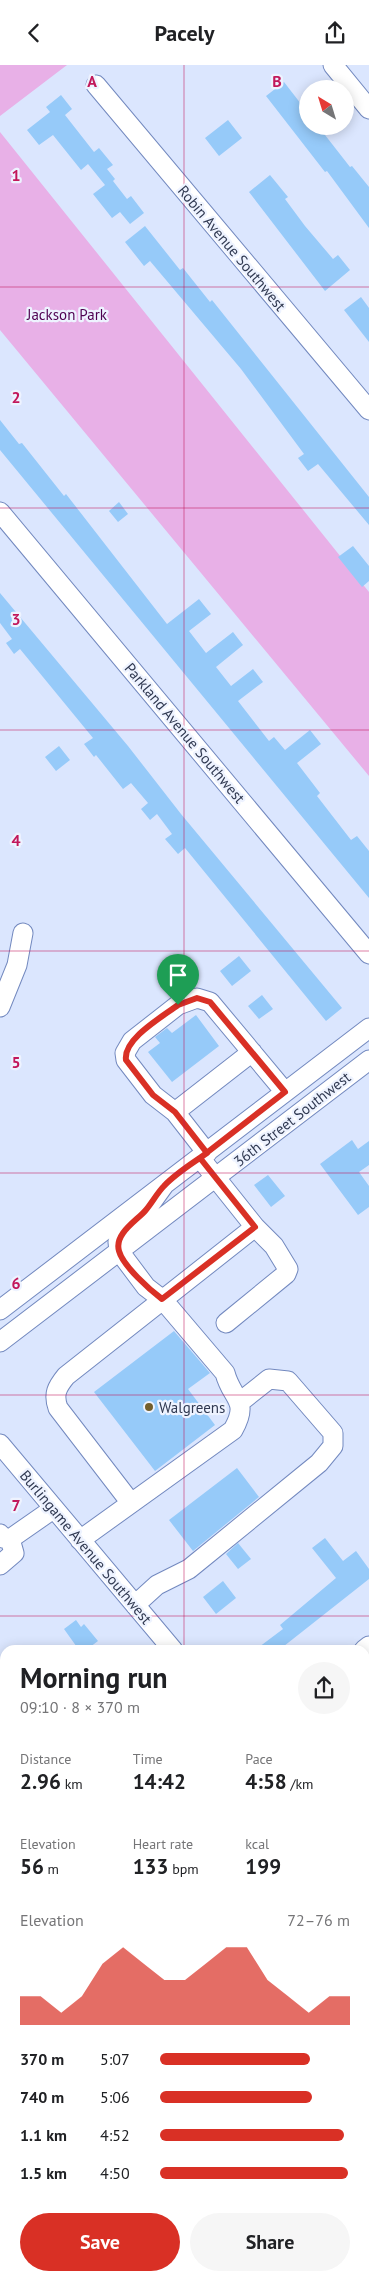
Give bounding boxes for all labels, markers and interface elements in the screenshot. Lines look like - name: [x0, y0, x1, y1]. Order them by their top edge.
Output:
- icon: back: [20, 19, 48, 47]
- text: Pacely: [154, 19, 215, 47]
- icon: share: [321, 19, 349, 47]
- text: A: [87, 71, 97, 91]
- text: B: [272, 71, 282, 91]
- north arrow: [299, 80, 354, 135]
- map controls: [299, 80, 354, 135]
- text: 1: [11, 165, 21, 185]
- street label: Robin Avenue Southwest: [174, 181, 290, 315]
- park label: Jackson Park: [26, 305, 108, 324]
- text: 2: [11, 387, 21, 407]
- text: 3: [11, 609, 21, 629]
- street label: Parkland Avenue Southwest: [121, 659, 249, 807]
- text: 4: [11, 830, 21, 850]
- pin: [157, 954, 199, 1005]
- icon: arrive: [164, 961, 192, 989]
- text: 5: [11, 1052, 21, 1072]
- street label: 36th Street Southwest: [230, 1067, 354, 1171]
- text: 6: [11, 1273, 21, 1293]
- place label: Walgreens: [159, 1398, 225, 1417]
- marker: Walgreens: [143, 1401, 155, 1413]
- street label: Burlingame Avenue Southwest: [16, 1466, 156, 1628]
- text: 7: [11, 1495, 21, 1515]
- text: Morning run: [20, 1659, 168, 1696]
- button: share: [298, 1662, 350, 1714]
- text: 09:10 · 8 × 370 m: [20, 1697, 140, 1717]
- text: Distance: [20, 1750, 71, 1768]
- text: Time: [133, 1750, 163, 1768]
- text: Pace: [245, 1750, 273, 1768]
- text: 2.96: [20, 1768, 61, 1795]
- text: 14:42: [133, 1768, 186, 1795]
- text: 4:58: [245, 1768, 287, 1795]
- text: km: [61, 1775, 83, 1793]
- text: /km: [287, 1775, 313, 1793]
- text: Elevation: [20, 1835, 76, 1853]
- text: Heart rate: [133, 1835, 193, 1853]
- text: kcal: [245, 1835, 269, 1853]
- text: 56: [20, 1853, 44, 1880]
- text: 133: [133, 1853, 168, 1880]
- text: 199: [245, 1853, 281, 1880]
- text: m: [44, 1860, 59, 1878]
- text: bpm: [168, 1860, 199, 1878]
- text: Elevation: [20, 1910, 84, 1930]
- text: 72–76 m: [287, 1910, 350, 1930]
- text: 370 m: [20, 2049, 64, 2069]
- text: 5:07: [100, 2049, 130, 2069]
- text: 740 m: [20, 2087, 64, 2107]
- text: 5:06: [100, 2087, 130, 2107]
- text: 1.1 km: [20, 2125, 67, 2145]
- text: 4:52: [100, 2125, 130, 2145]
- text: 1.5 km: [20, 2163, 67, 2183]
- text: 4:50: [100, 2163, 130, 2183]
- button: Save: [20, 2213, 180, 2271]
- button: Share: [190, 2213, 350, 2271]

